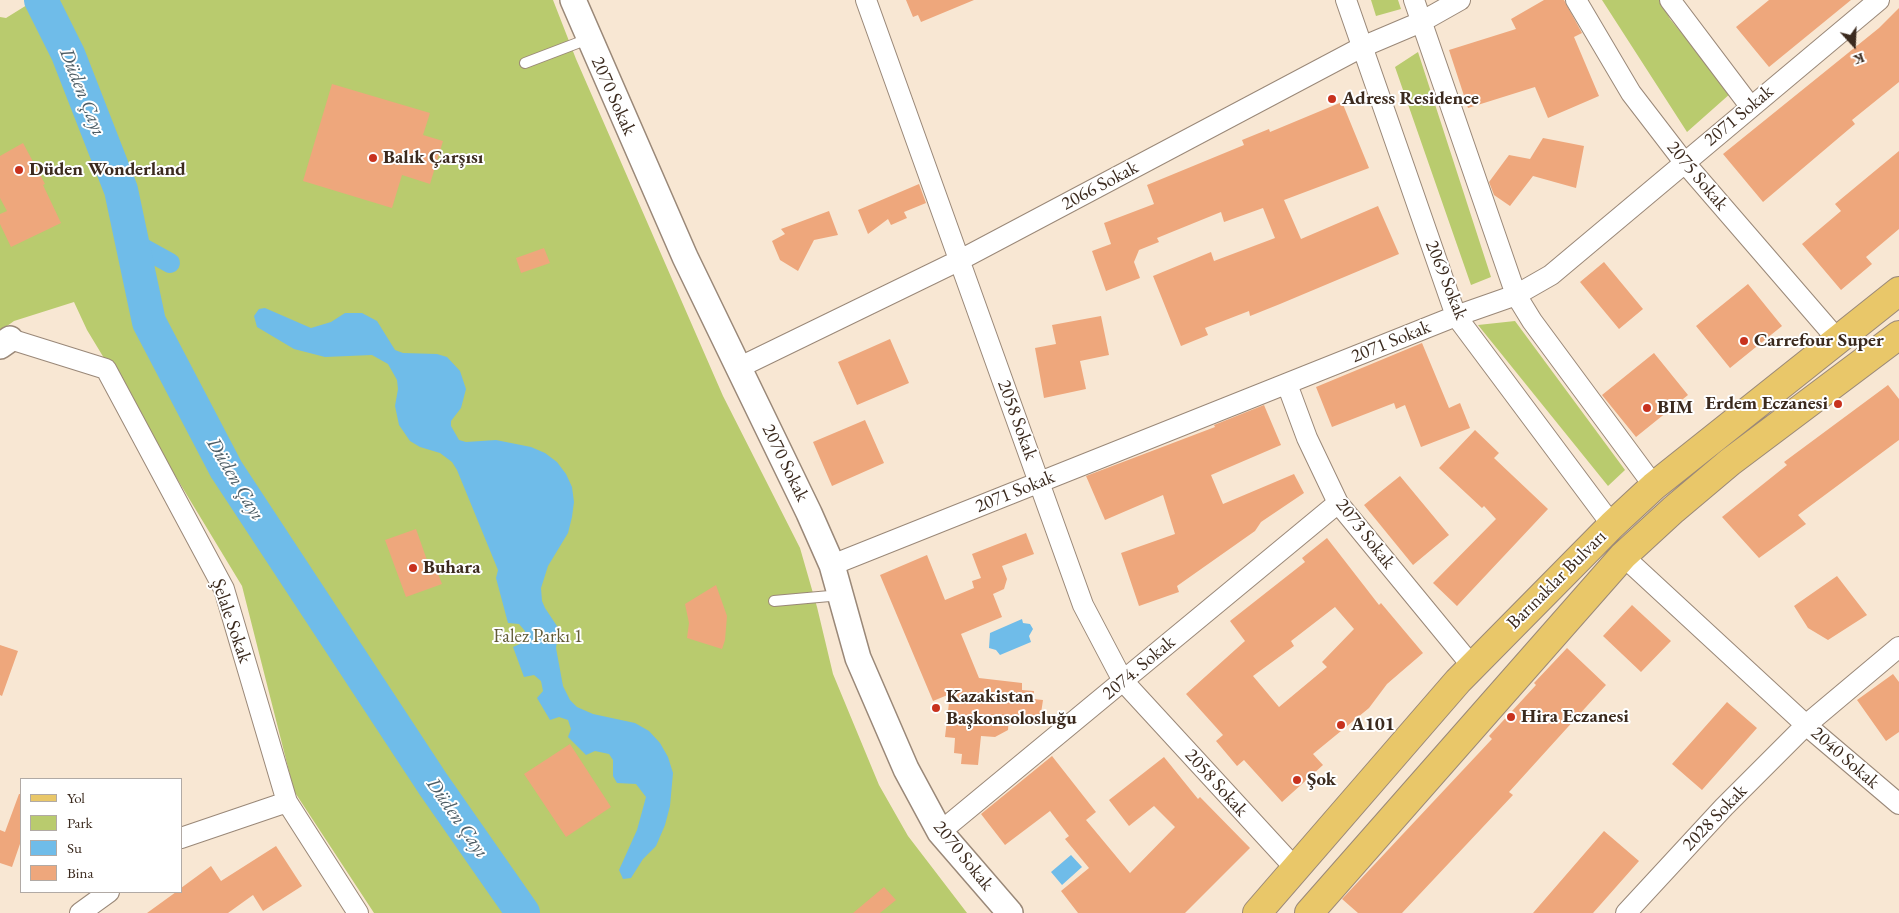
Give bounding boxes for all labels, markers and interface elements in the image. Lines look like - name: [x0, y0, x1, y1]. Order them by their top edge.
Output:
- north arrow: [1829, 20, 1879, 70]
- water label: Düden Çayı: [54, 45, 110, 139]
- text: K: [1851, 49, 1867, 69]
- street label: 2070 Sokak: [586, 53, 640, 139]
- street label: 2071 Sokak: [1700, 80, 1778, 152]
- place label: Adress Residence: [1342, 88, 1479, 110]
- marker: Adress Residence: [1326, 93, 1338, 105]
- street label: 2075 Sokak: [1661, 137, 1733, 215]
- place label: Balık Çarşısı: [383, 147, 483, 169]
- marker: Balık Çarşısı: [367, 152, 379, 164]
- street label: 2066 Sokak: [1058, 156, 1142, 216]
- place label: Düden Wonderland: [29, 159, 186, 181]
- marker: Düden Wonderland: [13, 164, 25, 176]
- street label: 2069 Sokak: [1420, 237, 1472, 323]
- street label: 2071 Sokak: [1348, 316, 1434, 368]
- place label: Carrefour Super: [1754, 330, 1884, 352]
- marker: Carrefour Super: [1738, 335, 1750, 347]
- street label: 2058 Sokak: [992, 377, 1042, 463]
- place label: Erdem Eczanesi: [1705, 393, 1828, 415]
- place label: BIM: [1657, 397, 1693, 419]
- marker: Erdem Eczanesi: [1832, 398, 1844, 410]
- marker: BIM: [1641, 402, 1653, 414]
- street label: 2070 Sokak: [756, 420, 814, 506]
- water label: Düden Çayı: [201, 433, 269, 525]
- street label: 2071 Sokak: [972, 466, 1058, 518]
- street label: 2073 Sokak: [1330, 494, 1400, 574]
- street label: Barınaklar Bulvarı: [1503, 526, 1611, 634]
- place label: Buhara: [423, 557, 480, 579]
- marker: Buhara: [407, 562, 419, 574]
- street label: Şelale Sokak: [206, 576, 256, 666]
- park label: Falez Parkı 1: [493, 626, 583, 648]
- street label: 2074. Sokak: [1098, 631, 1180, 705]
- place label: Kazakistan Başkonsolosluğu: [946, 686, 1077, 730]
- marker: Kazakistan Başkonsolosluğu: [930, 702, 942, 714]
- place label: Hira Eczanesi: [1521, 706, 1629, 728]
- marker: Hira Eczanesi: [1505, 711, 1517, 723]
- place label: A101: [1351, 714, 1395, 736]
- marker: A101: [1335, 719, 1347, 731]
- street label: 2040 Sokak: [1806, 722, 1884, 794]
- street label: 2058 Sokak: [1180, 744, 1252, 822]
- place label: Şok: [1307, 769, 1336, 791]
- water label: Düden Çayı: [421, 773, 493, 863]
- marker: Şok: [1291, 774, 1303, 786]
- legend: [20, 778, 182, 893]
- street label: 2028 Sokak: [1678, 780, 1752, 856]
- text: Yol: [67, 788, 85, 807]
- text: Park: [67, 813, 93, 832]
- street label: 2070 Sokak: [928, 816, 998, 896]
- text: Su: [67, 838, 82, 857]
- text: Bina: [67, 863, 93, 882]

